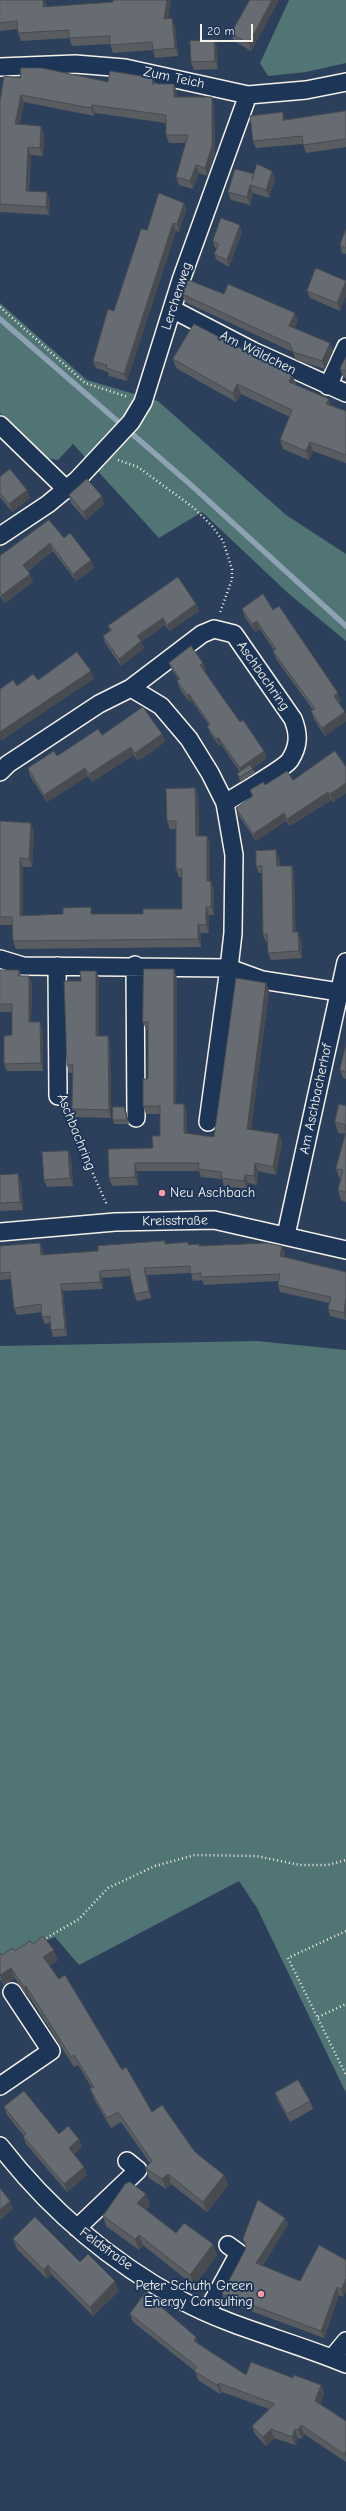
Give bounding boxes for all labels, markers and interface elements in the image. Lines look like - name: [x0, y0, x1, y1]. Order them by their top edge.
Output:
- scale bar: [202, 16, 255, 42]
- text: 20 m: [207, 24, 235, 38]
- street label: Zum Teich: [142, 63, 206, 93]
- street label: Lerchenweg: [158, 260, 196, 332]
- street label: Am Wäldchen: [217, 327, 299, 379]
- street label: Aschbachring: [233, 638, 293, 714]
- street label: Am Aschbacherhof: [296, 1042, 336, 1156]
- street label: Aschbachring: [53, 1091, 99, 1173]
- place label: Neu Aschbach: [170, 1185, 255, 1201]
- marker: Neu Aschbach: [157, 1188, 167, 1198]
- street label: Kreisstraße: [142, 1212, 208, 1230]
- street label: Feldstraße: [76, 2224, 136, 2274]
- place label: Peter Schuth Green Energy Consulting: [135, 2278, 253, 2310]
- marker: Peter Schuth Green Energy Consulting: [256, 2289, 266, 2299]

